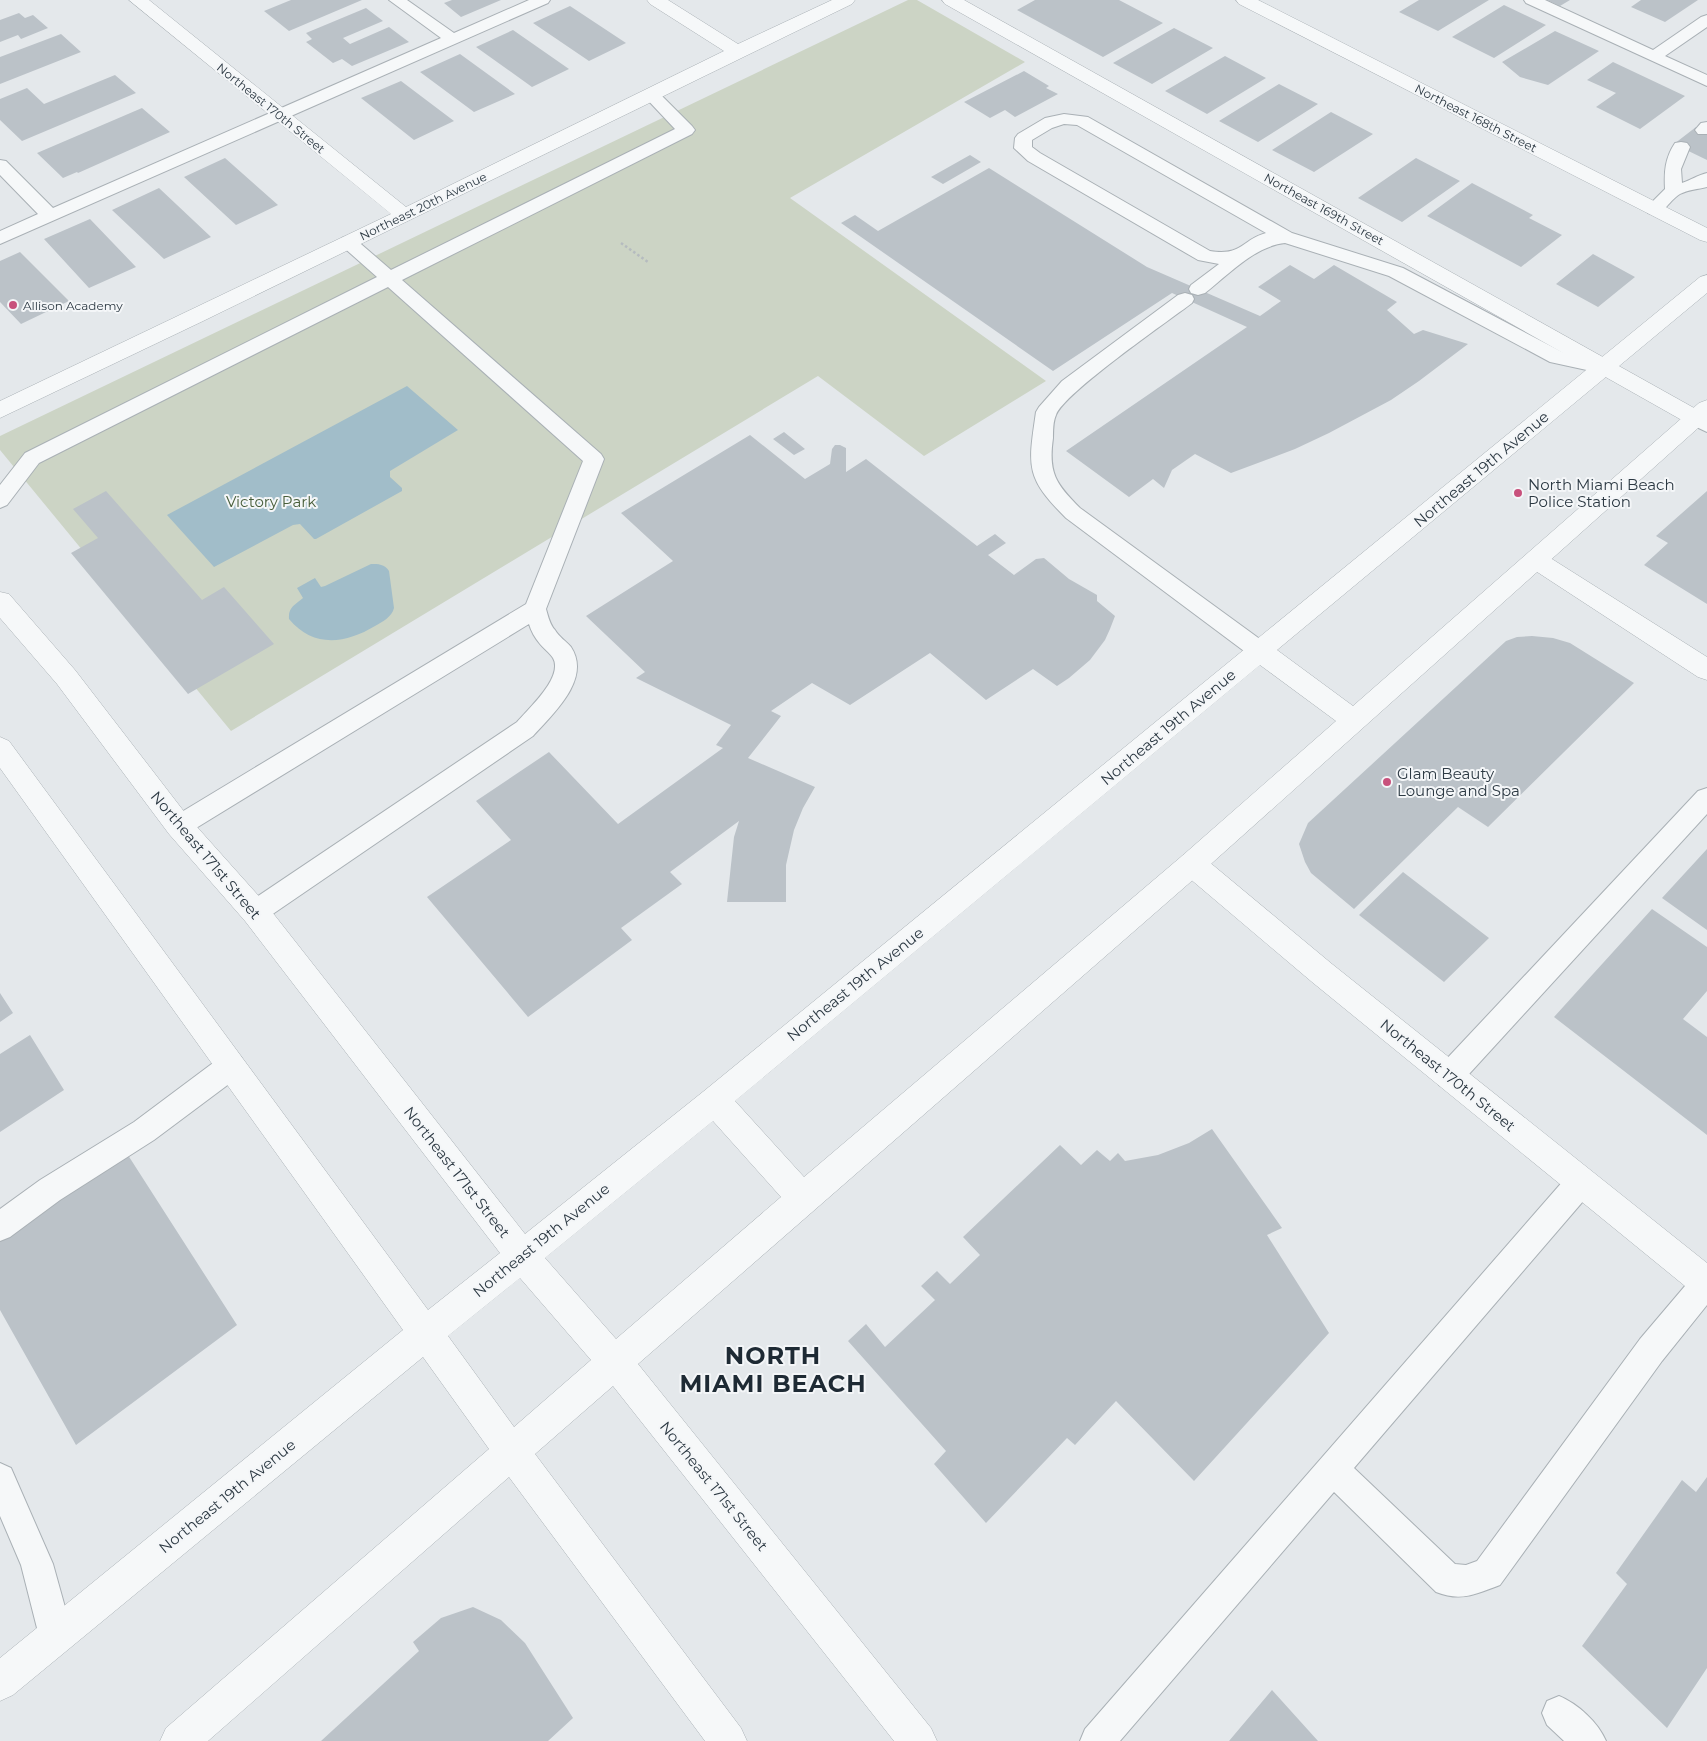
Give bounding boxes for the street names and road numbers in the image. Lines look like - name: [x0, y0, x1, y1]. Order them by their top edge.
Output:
- street label: Northeast 170th Street: [214, 60, 328, 156]
- street label: Northeast 168th Street: [1412, 81, 1540, 155]
- street label: Northeast 20th Avenue: [357, 169, 489, 243]
- street label: Northeast 169th Street: [1261, 170, 1387, 248]
- street label: Northeast 19th Avenue: [1410, 407, 1552, 531]
- street label: Northeast 19th Avenue: [1097, 665, 1239, 789]
- street label: Northeast 171st Street: [147, 787, 265, 923]
- street label: Northeast 19th Avenue: [783, 923, 927, 1045]
- street label: Northeast 170th Street: [1376, 1015, 1520, 1135]
- street label: Northeast 171st Street: [400, 1102, 514, 1242]
- street label: Northeast 19th Avenue: [469, 1179, 613, 1301]
- street label: Northeast 171st Street: [656, 1417, 772, 1555]
- street label: Northeast 19th Avenue: [155, 1435, 299, 1557]

